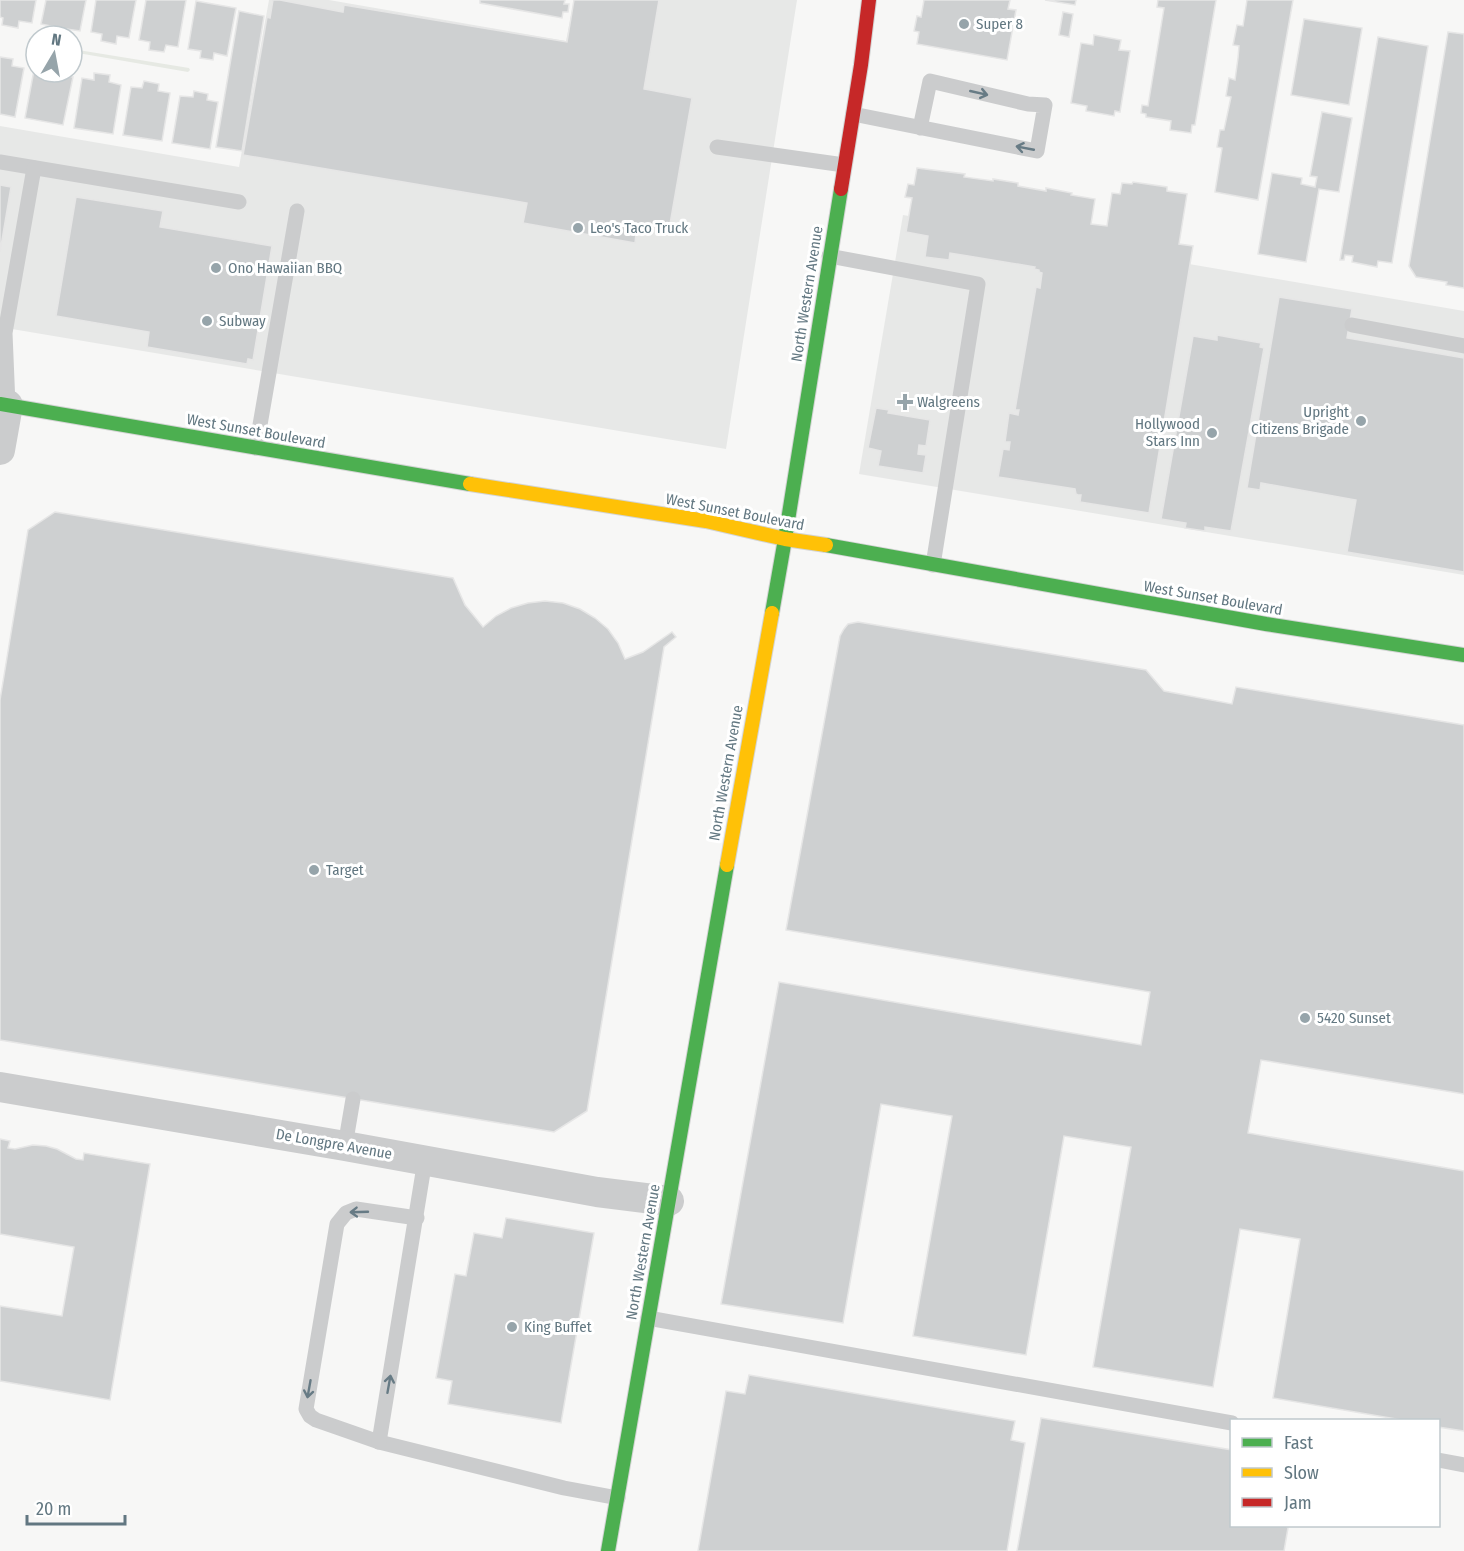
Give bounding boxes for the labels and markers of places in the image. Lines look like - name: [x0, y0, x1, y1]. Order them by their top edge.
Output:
- place label: Super 8: [976, 15, 1023, 33]
- marker: Super 8: [957, 17, 971, 31]
- place label: Leo's Taco Truck: [590, 219, 688, 237]
- marker: Leo's Taco Truck: [571, 221, 585, 235]
- place label: Ono Hawaiian BBQ: [228, 259, 343, 277]
- marker: Ono Hawaiian BBQ: [209, 261, 223, 275]
- place label: Subway: [219, 312, 266, 330]
- marker: Subway: [200, 314, 214, 328]
- place label: Walgreens: [917, 393, 980, 411]
- marker: Walgreens: [898, 395, 912, 409]
- place label: Upright Citizens Brigade: [1251, 403, 1349, 438]
- marker: Upright Citizens Brigade: [1354, 414, 1368, 428]
- place label: Hollywood Stars Inn: [1135, 415, 1200, 450]
- marker: Hollywood Stars Inn: [1205, 426, 1219, 440]
- place label: Target: [326, 861, 364, 879]
- marker: Target: [307, 863, 321, 877]
- place label: 5420 Sunset: [1317, 1009, 1391, 1027]
- marker: 5420 Sunset: [1298, 1011, 1312, 1025]
- place label: King Buffet: [524, 1318, 592, 1336]
- marker: King Buffet: [505, 1320, 519, 1334]

